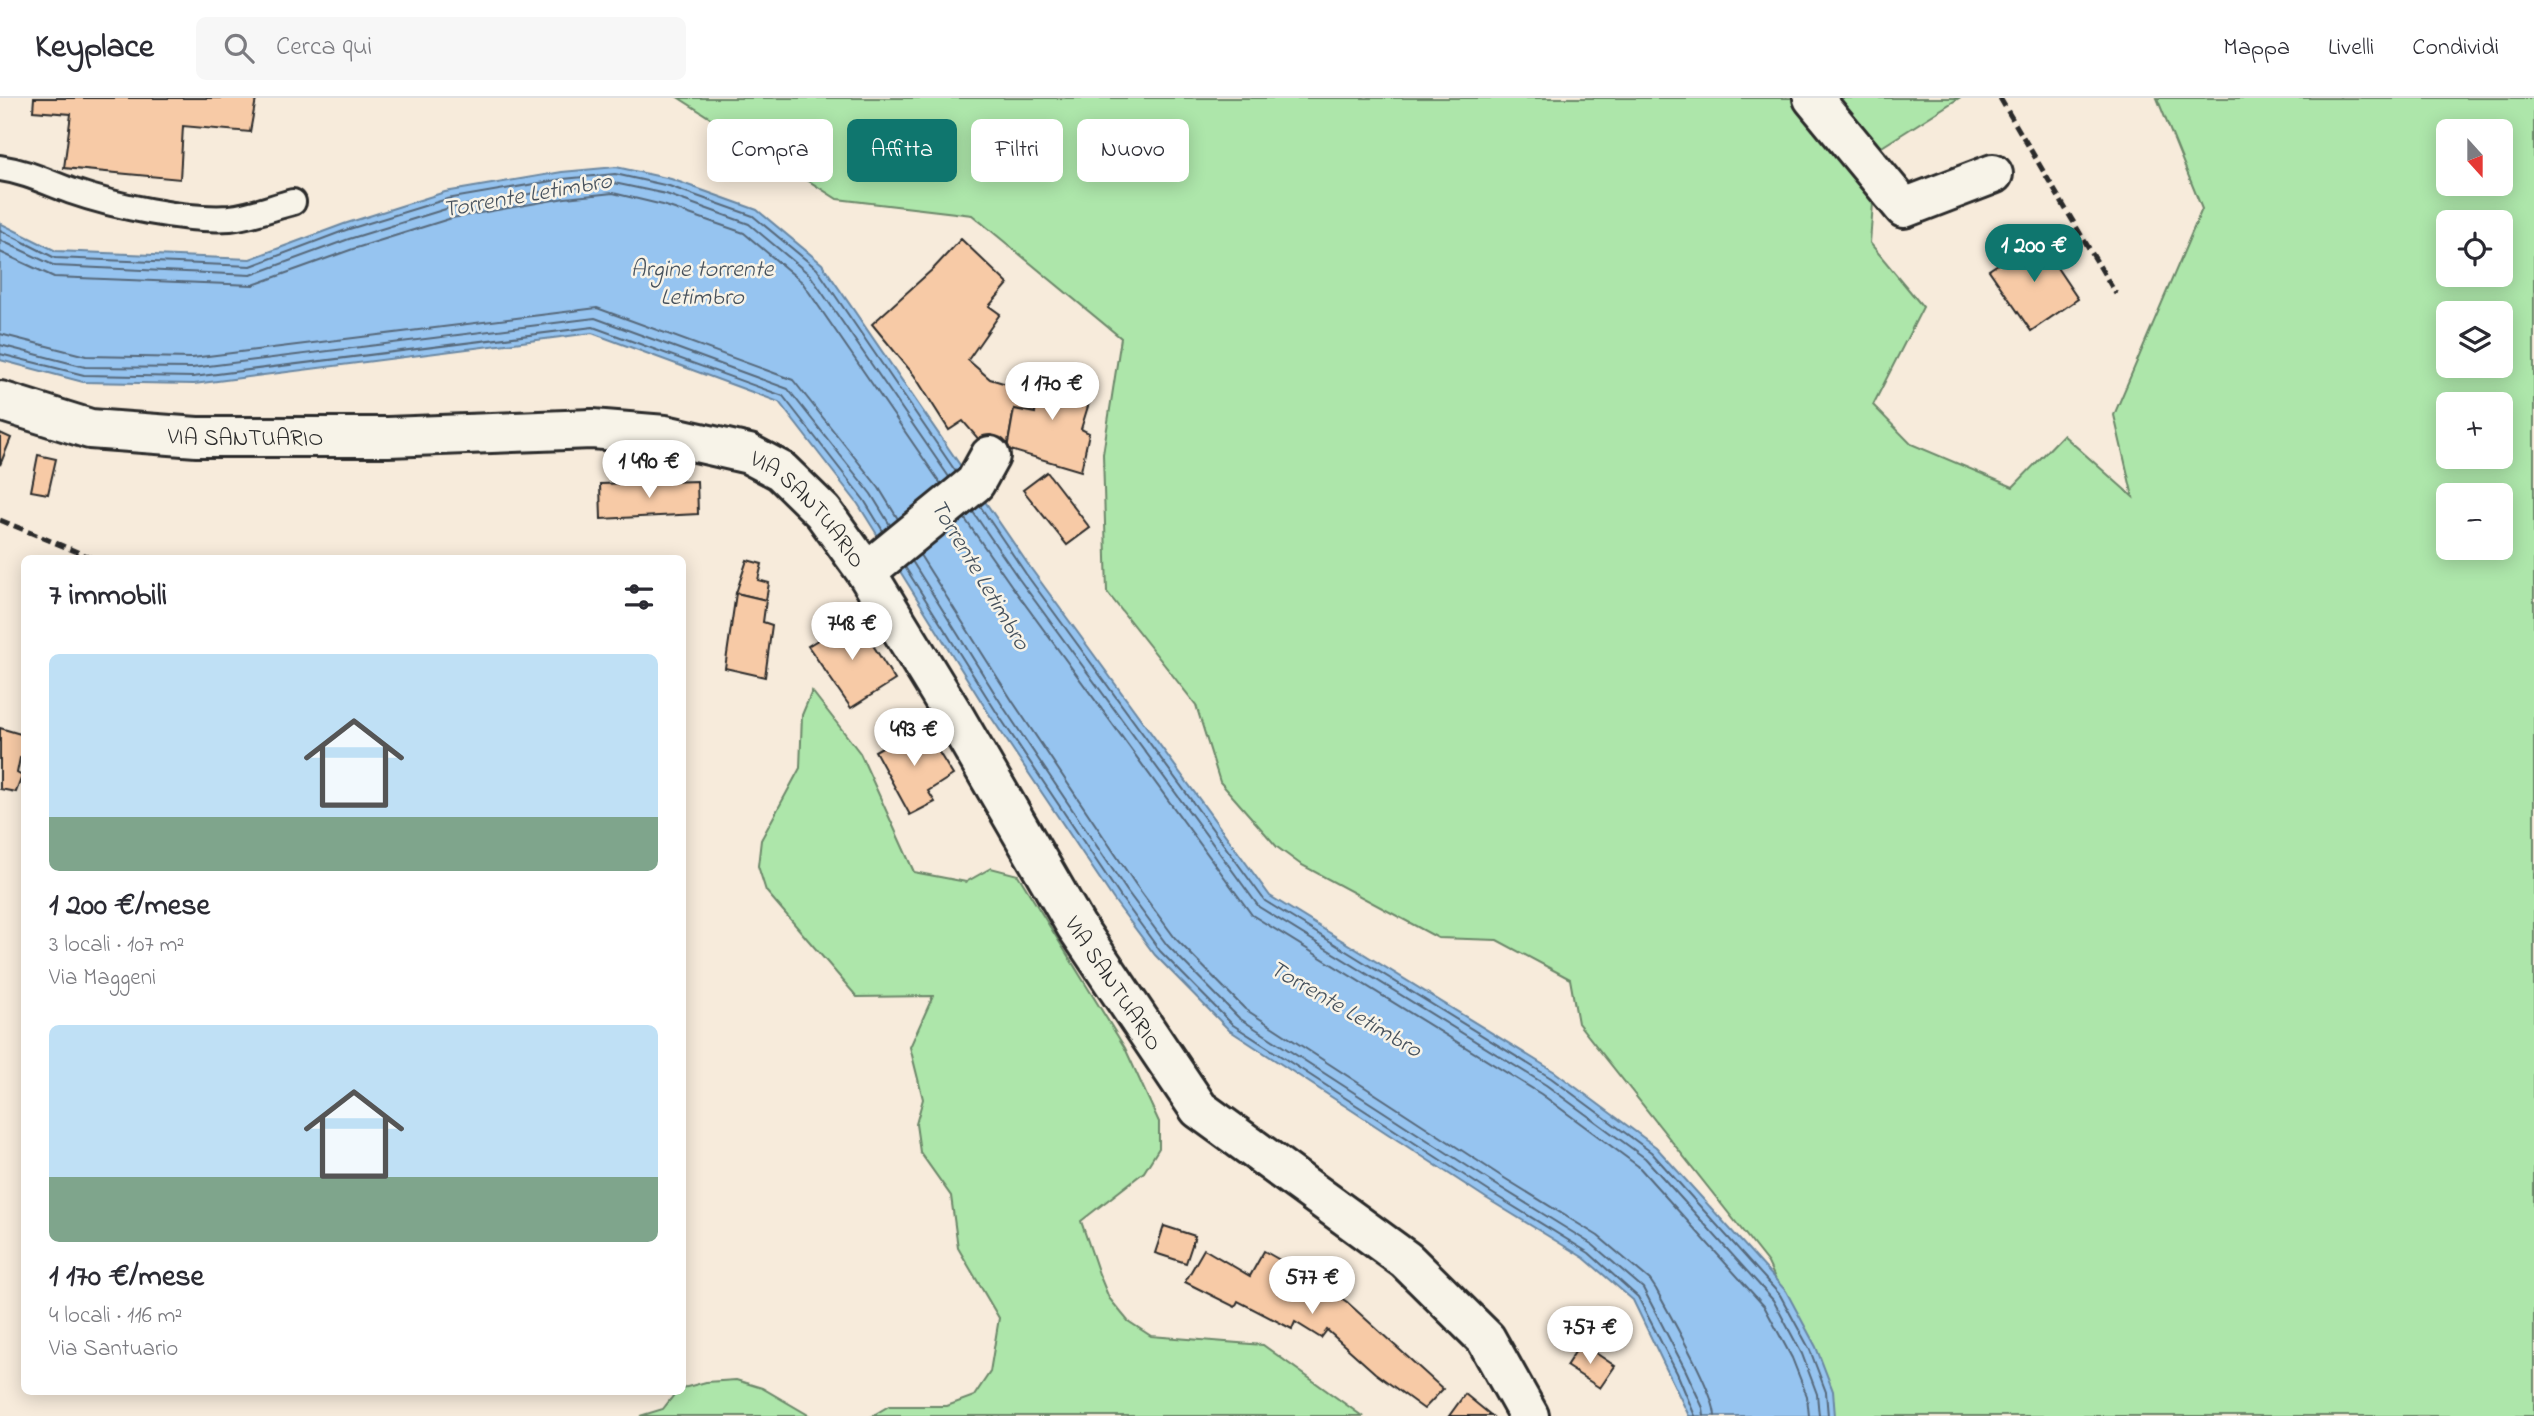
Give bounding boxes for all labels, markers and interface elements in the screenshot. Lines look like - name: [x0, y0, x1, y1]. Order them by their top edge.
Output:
- search box: [196, 17, 686, 80]
- text: Keyplace: [35, 24, 154, 72]
- icon: search: [220, 29, 258, 67]
- text: Cerca qui: [276, 29, 372, 67]
- text: Mappa: [2223, 31, 2290, 66]
- text: Livelli: [2328, 31, 2374, 66]
- text: Condividi: [2412, 31, 2499, 66]
- chip: Compra: [707, 119, 833, 182]
- chip: Affitta: [847, 119, 957, 182]
- chip: Filtri: [971, 119, 1063, 182]
- chip: Nuovo: [1077, 119, 1189, 182]
- north arrow: [2436, 119, 2513, 196]
- map controls: [2436, 119, 2513, 560]
- water label: Torrente Letimbro: [440, 164, 616, 229]
- button: locate: [2436, 210, 2513, 287]
- pin: 1 200 €: [1969, 225, 2099, 284]
- text: 1 200 €: [2001, 230, 2067, 263]
- water label: Argine torrente Letimbro: [631, 253, 775, 316]
- button: layers: [2436, 301, 2513, 378]
- pin: 1 170 €: [987, 362, 1117, 422]
- text: 1 170 €: [1021, 368, 1083, 401]
- button: +: [2436, 392, 2513, 469]
- street label: VIA SANTUARIO: [165, 421, 323, 456]
- pin: 1 490 €: [584, 440, 714, 500]
- street label: VIA SANTUARIO: [743, 443, 872, 576]
- text: 1 490 €: [618, 446, 680, 479]
- button: −: [2436, 483, 2513, 560]
- water label: Torrente Letimbro: [920, 493, 1039, 659]
- text: 7 immobili: [49, 575, 167, 619]
- icon: filters: [620, 578, 658, 616]
- pin: 748 €: [803, 602, 901, 662]
- text: 748 €: [827, 608, 877, 641]
- icon: home: [291, 700, 417, 826]
- pin: 493 €: [865, 708, 963, 768]
- text: 493 €: [890, 714, 938, 747]
- text: 1 200 €/mese: [49, 885, 210, 929]
- street label: VIA SANTUARIO: [1054, 910, 1169, 1058]
- text: 3 locali · 107 m²: [49, 929, 184, 962]
- water label: Torrente Letimbro: [1262, 952, 1429, 1069]
- text: Via Maggeni: [49, 962, 156, 995]
- icon: home: [291, 1071, 417, 1197]
- text: 1 170 €/mese: [49, 1256, 204, 1300]
- pin: 577 €: [1263, 1256, 1361, 1316]
- text: 577 €: [1285, 1262, 1339, 1295]
- text: 4 locali · 116 m²: [49, 1300, 182, 1333]
- pin: 757 €: [1541, 1306, 1639, 1366]
- text: 757 €: [1563, 1312, 1617, 1345]
- text: Via Santuario: [49, 1333, 178, 1366]

